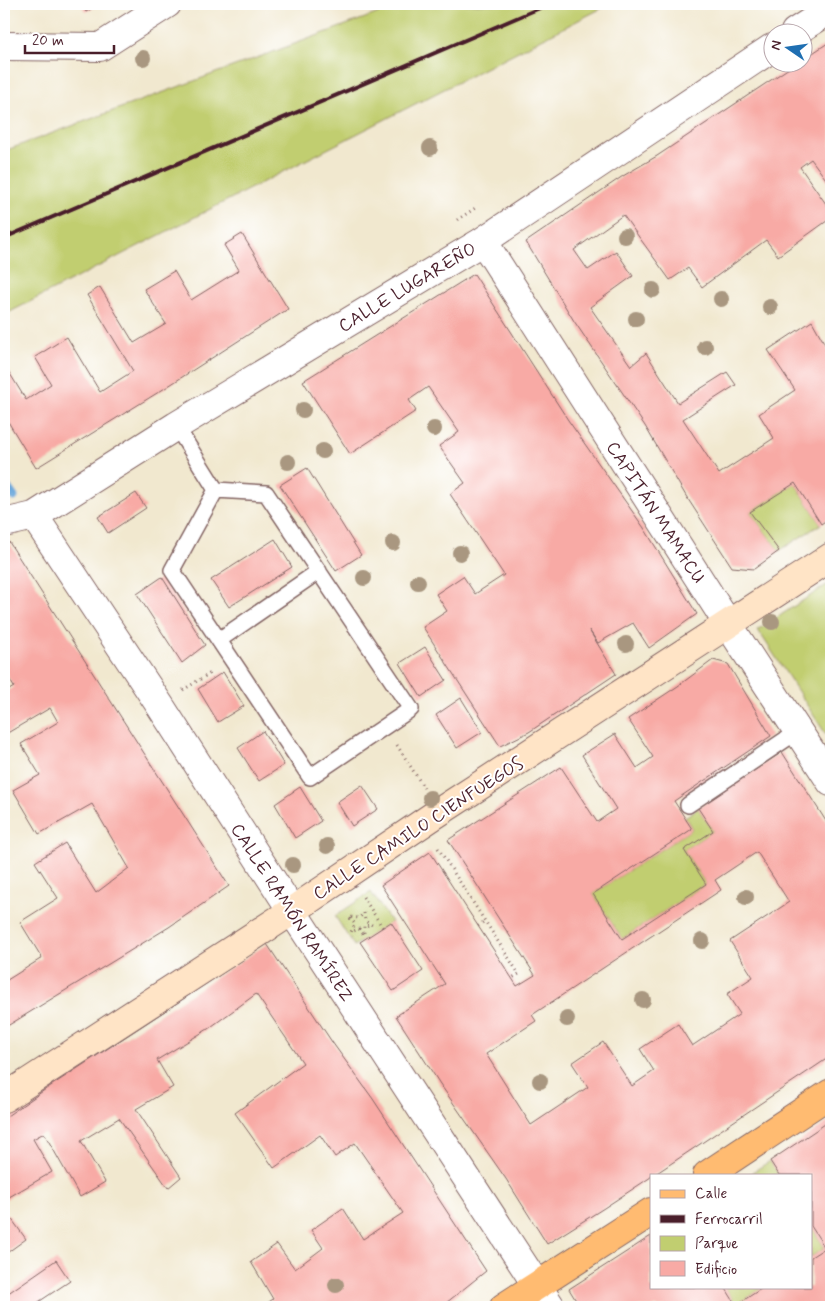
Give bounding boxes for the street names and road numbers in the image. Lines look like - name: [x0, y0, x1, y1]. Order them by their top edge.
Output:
- street label: CALLE LUGAREÑO: [334, 237, 481, 339]
- street label: CAPITÁN MAMACU: [600, 437, 710, 588]
- street label: CALLE CAMILO CIENFUEGOS: [309, 752, 528, 906]
- street label: CALLE RAMÓN RAMÍREZ: [225, 819, 358, 1006]

